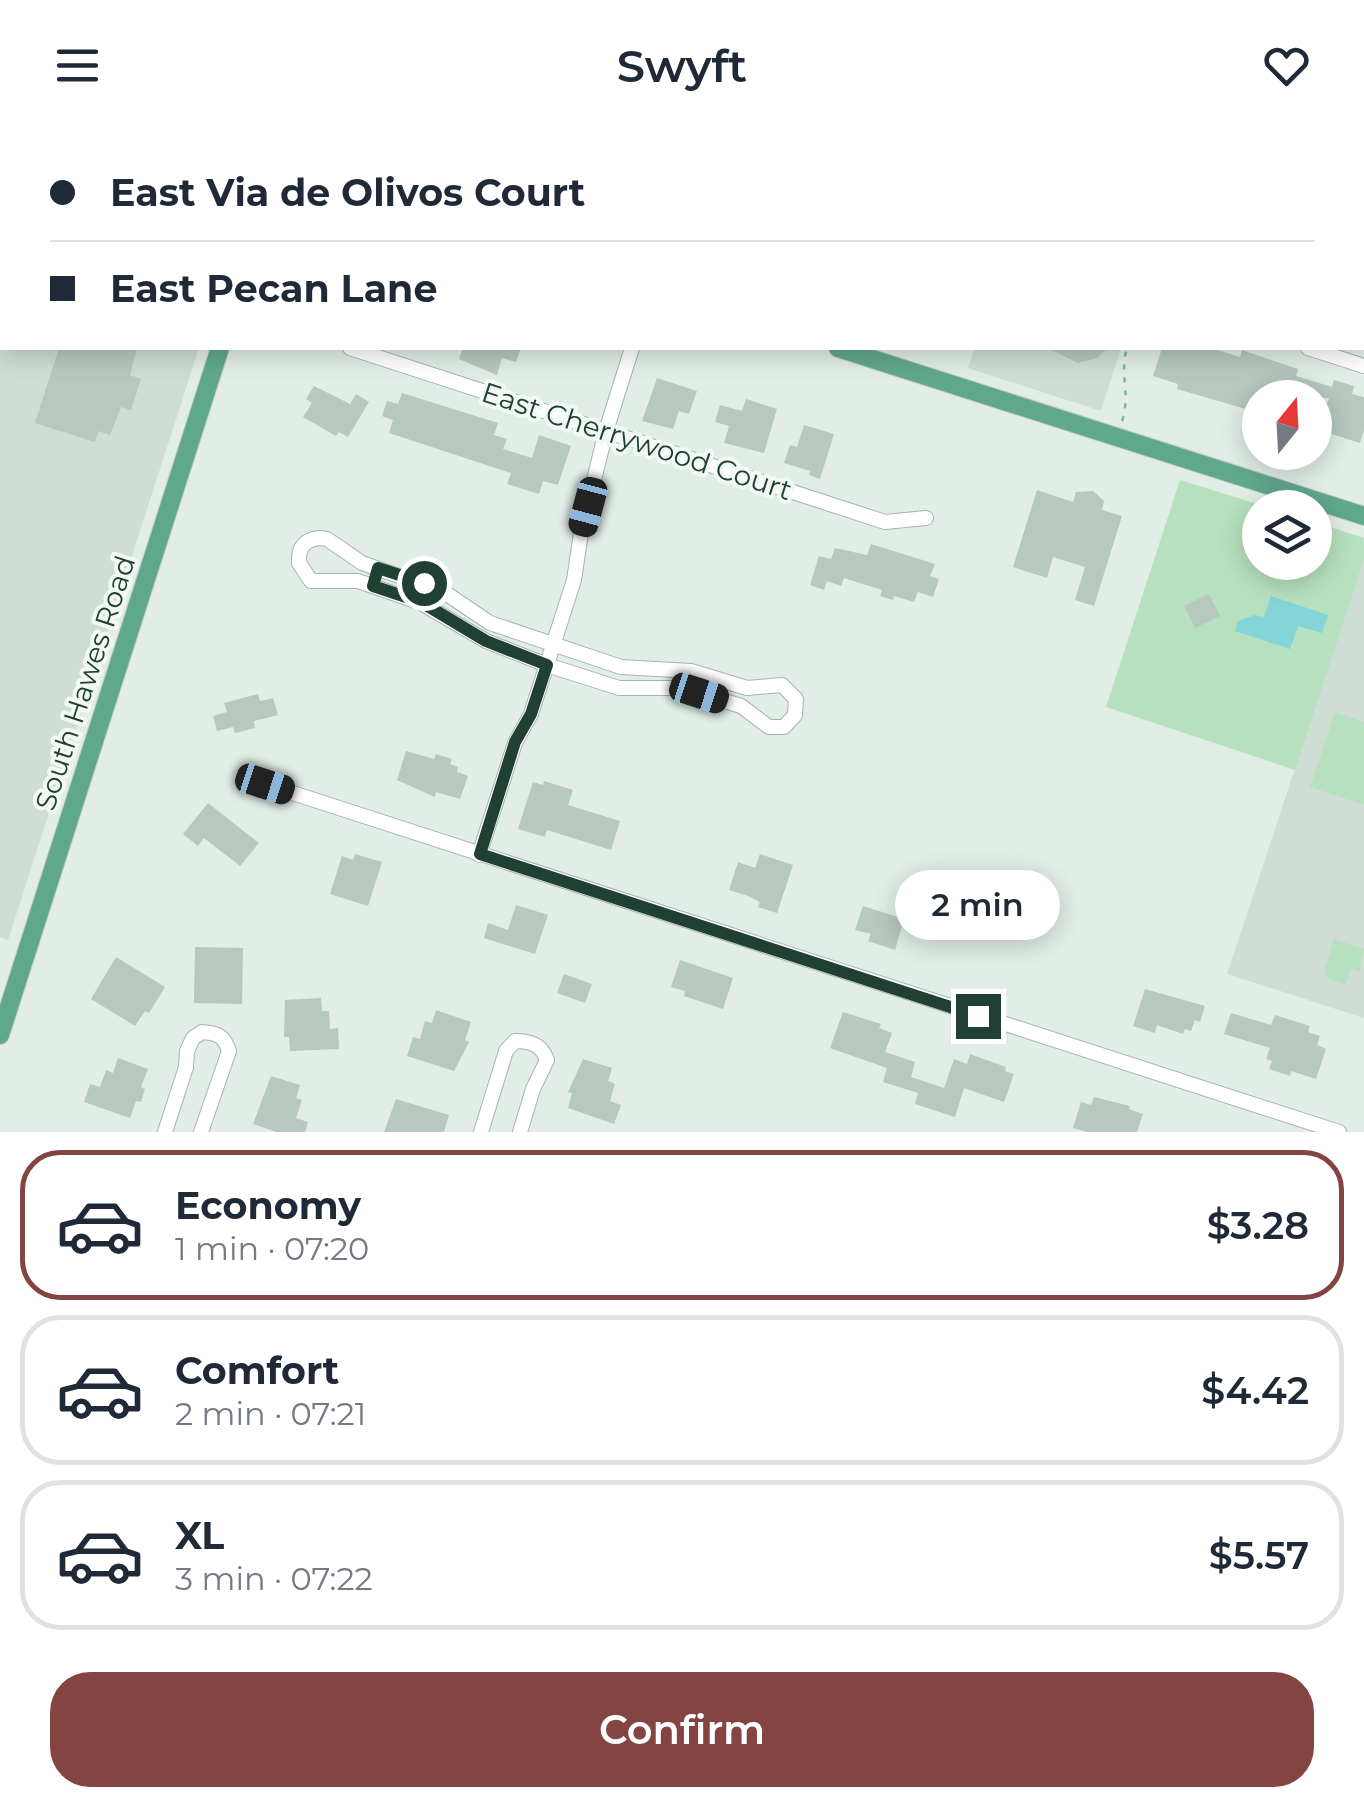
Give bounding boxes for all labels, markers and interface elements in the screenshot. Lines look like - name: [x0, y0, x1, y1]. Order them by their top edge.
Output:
- icon: menu: [50, 38, 105, 93]
- text: Swyft: [617, 38, 747, 93]
- icon: heart: [1259, 38, 1314, 93]
- text: East Via de Olivos Court: [110, 169, 585, 216]
- text: East Pecan Lane: [110, 265, 438, 312]
- street label: East Cherrywood Court: [477, 375, 797, 507]
- north arrow: [1242, 380, 1332, 470]
- map controls: [1242, 380, 1332, 580]
- car: [566, 474, 610, 540]
- button: layers: [1242, 490, 1332, 580]
- street label: South Hawes Road: [28, 551, 142, 815]
- route start: [402, 561, 447, 606]
- car: [666, 669, 732, 717]
- car: [232, 760, 298, 808]
- callout: 2 min: [896, 871, 1060, 941]
- text: 2 min: [931, 885, 1024, 924]
- route end: [956, 994, 1001, 1039]
- icon: car: [55, 1180, 145, 1270]
- text: Economy: [175, 1182, 361, 1229]
- text: $3.28: [1207, 1202, 1309, 1249]
- text: 1 min · 07:20: [175, 1229, 369, 1268]
- icon: car: [55, 1345, 145, 1435]
- text: Comfort: [175, 1347, 339, 1394]
- text: $4.42: [1201, 1367, 1309, 1414]
- text: 2 min · 07:21: [175, 1394, 366, 1433]
- icon: car: [55, 1510, 145, 1600]
- text: XL: [175, 1512, 224, 1559]
- text: $5.57: [1209, 1532, 1309, 1579]
- text: 3 min · 07:22: [175, 1559, 373, 1598]
- button: Confirm: [50, 1672, 1314, 1787]

